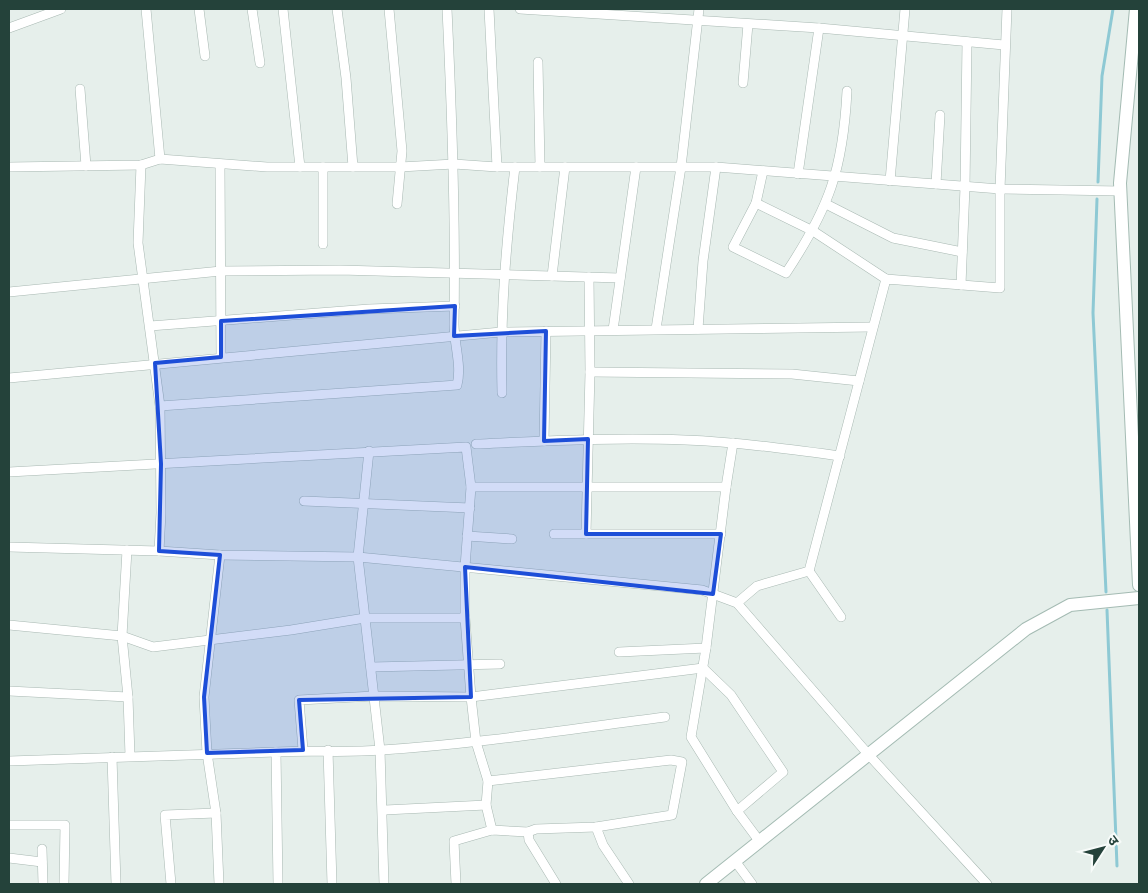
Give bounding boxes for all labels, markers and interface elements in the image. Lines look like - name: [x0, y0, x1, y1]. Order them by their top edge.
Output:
- north arrow: [1078, 823, 1128, 873]
- text: उ: [1104, 832, 1124, 850]

